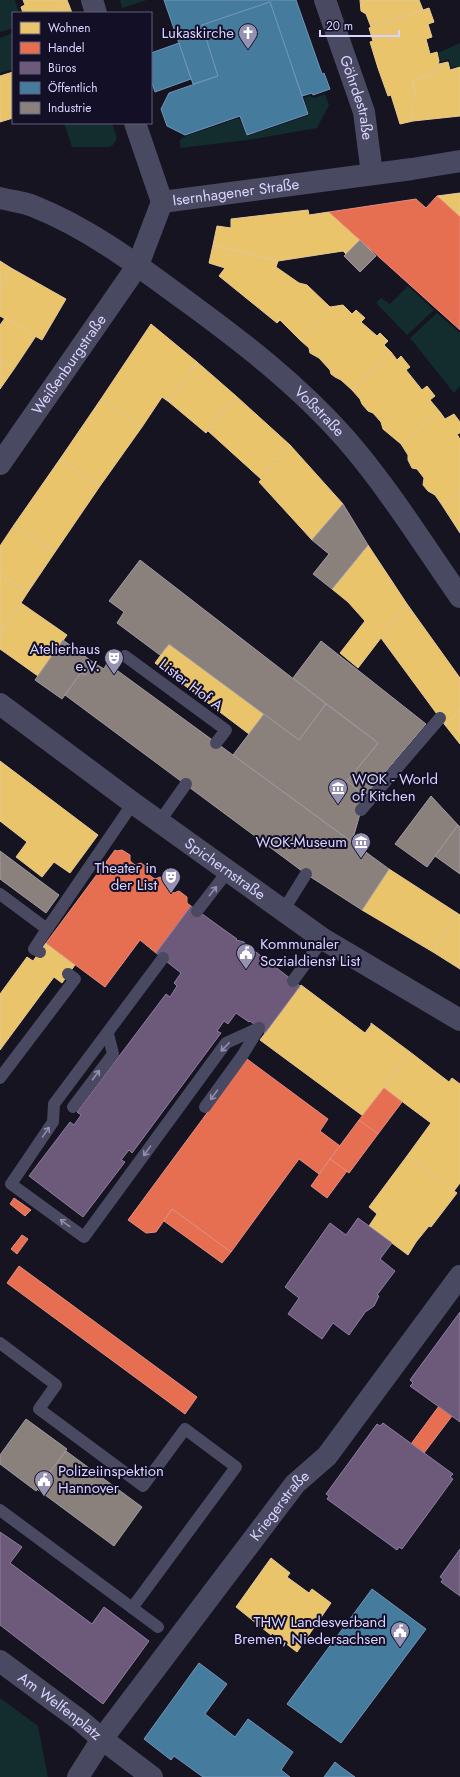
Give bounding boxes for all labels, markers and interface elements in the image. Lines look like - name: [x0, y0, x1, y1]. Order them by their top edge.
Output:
- legend: [12, 12, 152, 124]
- scale bar: [320, 12, 399, 38]
- text: 20 m: [326, 17, 353, 35]
- text: Wohnen: [48, 19, 91, 37]
- place label: Lukaskirche: [162, 22, 234, 44]
- church icon: Lukaskirche: [237, 22, 259, 50]
- text: Handel: [48, 39, 84, 57]
- street label: Göhrdestraße: [334, 52, 379, 142]
- text: Büros: [48, 59, 76, 77]
- text: Öffentlich: [48, 79, 98, 97]
- text: Industrie: [48, 99, 92, 117]
- street label: Isernhagener Straße: [171, 173, 301, 212]
- street label: Weißenburgstraße: [26, 310, 112, 419]
- street label: Voßstraße: [289, 381, 350, 442]
- place label: Atelierhaus e.V.: [30, 638, 100, 677]
- theatre icon: Atelierhaus e.V.: [103, 647, 125, 675]
- street label: Lister Hof A: [154, 654, 228, 716]
- place label: WOK - World of Kitchen: [352, 768, 438, 807]
- museum icon: WOK - World of Kitchen: [327, 777, 349, 805]
- place label: WOK-Museum: [256, 831, 347, 853]
- museum icon: WOK-Museum: [350, 831, 372, 859]
- street label: Spichernstraße: [180, 832, 270, 906]
- place label: Theater in der List: [94, 857, 157, 896]
- theatre icon: Theater in der List: [160, 866, 182, 894]
- one-way arrow: [208, 885, 217, 896]
- place label: Kommunaler Sozialdienst List: [260, 933, 361, 972]
- public building icon: Kommunaler Sozialdienst List: [235, 942, 257, 970]
- one-way arrow: [220, 1042, 230, 1052]
- one-way arrow: [92, 1070, 101, 1081]
- one-way arrow: [210, 1090, 218, 1101]
- one-way arrow: [42, 1127, 50, 1138]
- one-way arrow: [143, 1145, 151, 1156]
- one-way arrow: [60, 1219, 71, 1227]
- place label: Polizeiinspektion Hannover: [58, 1460, 164, 1499]
- street label: Kriegerstraße: [245, 1465, 314, 1546]
- public building icon: Polizeiinspektion Hannover: [33, 1469, 55, 1497]
- place label: THW Landesverband Bremen, Niedersachsen: [234, 1611, 386, 1650]
- public building icon: THW Landesverband Bremen, Niedersachsen: [389, 1620, 411, 1648]
- street label: Am Welfenplatz: [13, 1667, 107, 1745]

